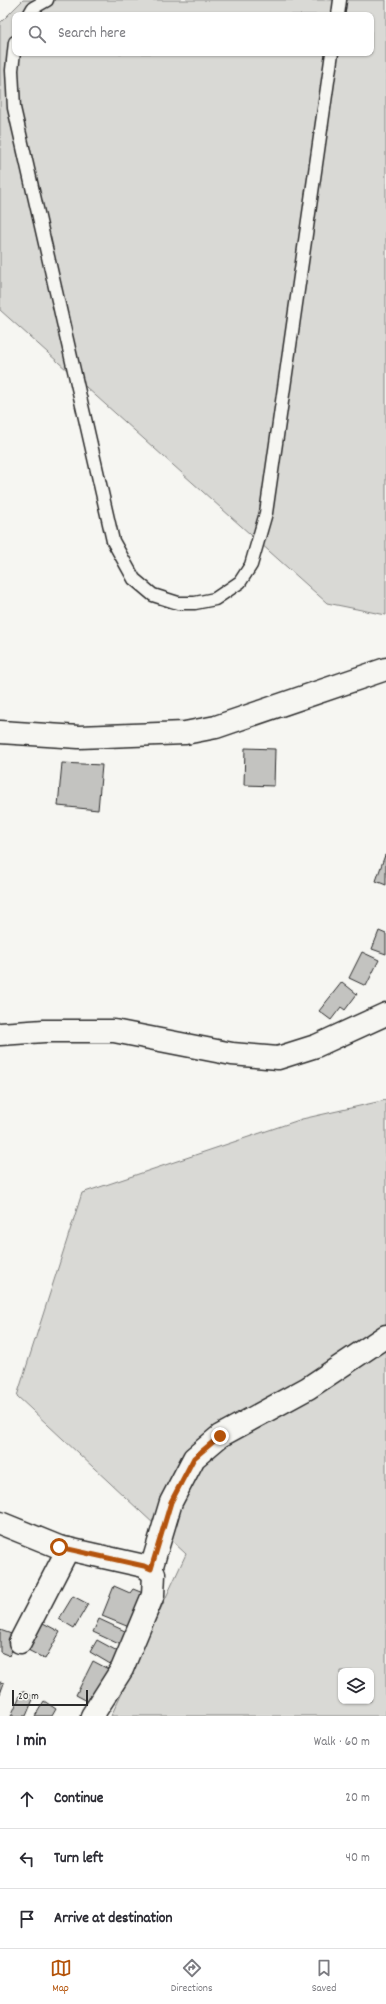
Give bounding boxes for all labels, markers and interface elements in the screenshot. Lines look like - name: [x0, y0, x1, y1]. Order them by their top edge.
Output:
- search box: [12, 12, 374, 56]
- icon: search: [26, 23, 48, 45]
- text: Search here: [58, 23, 126, 45]
- route end: [211, 1427, 229, 1445]
- route start: [50, 1538, 68, 1556]
- map controls: [338, 1668, 374, 1704]
- button: layers: [338, 1668, 374, 1704]
- scale bar: [12, 1688, 88, 1707]
- text: 20 m: [18, 1689, 39, 1705]
- text: 1 min: [16, 1730, 46, 1754]
- text: Walk · 60 m: [314, 1733, 370, 1752]
- icon: ahead: [16, 1788, 38, 1810]
- text: Continue: [54, 1788, 103, 1810]
- text: 20 m: [345, 1789, 370, 1808]
- icon: left: [16, 1848, 38, 1870]
- text: Turn left: [54, 1848, 103, 1870]
- text: 40 m: [346, 1849, 370, 1868]
- icon: arrive: [16, 1908, 38, 1930]
- text: Arrive at destination: [54, 1908, 172, 1930]
- tab: Map: [50, 1957, 72, 1997]
- tab: Directions: [171, 1957, 213, 1997]
- tab: Saved: [312, 1957, 336, 1997]

